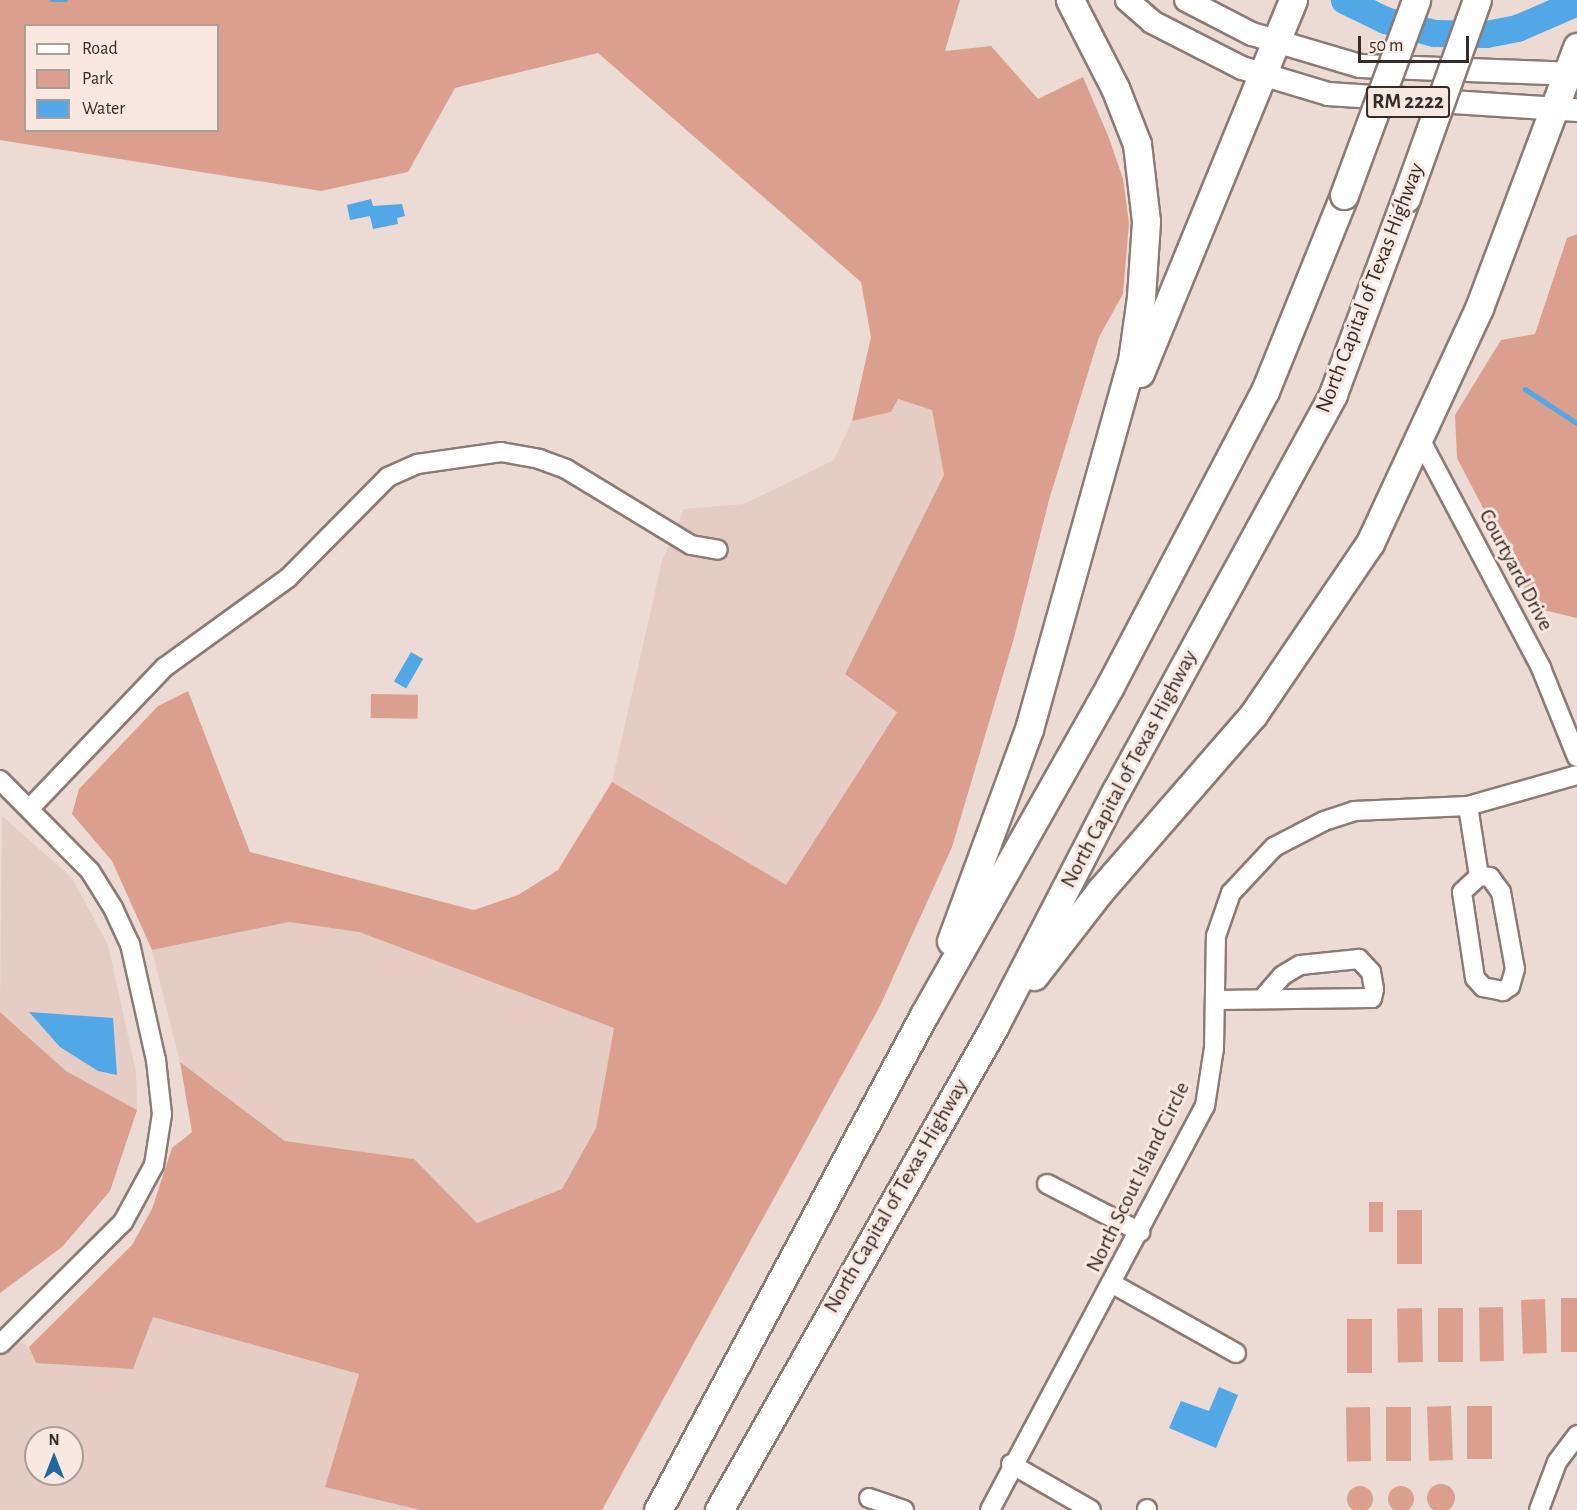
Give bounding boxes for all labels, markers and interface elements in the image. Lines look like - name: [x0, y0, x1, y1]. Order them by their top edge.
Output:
- legend: [24, 24, 219, 132]
- scale bar: [1361, 24, 1472, 62]
- text: 50 m: [1369, 37, 1403, 55]
- text: Road: [82, 40, 118, 58]
- text: Park: [82, 70, 113, 88]
- road number: RM 2222: [1366, 84, 1450, 120]
- text: Water: [82, 100, 125, 118]
- street label: North Capital of Texas Highway: [1310, 159, 1430, 417]
- street label: Courtyard Drive: [1473, 505, 1559, 635]
- street label: North Capital of Texas Highway: [1055, 645, 1203, 893]
- street label: North Capital of Texas Highway: [818, 1074, 974, 1318]
- street label: North Scout Island Circle: [1080, 1077, 1196, 1277]
- north arrow: [24, 1426, 84, 1486]
- text: N: [48, 1432, 60, 1448]

